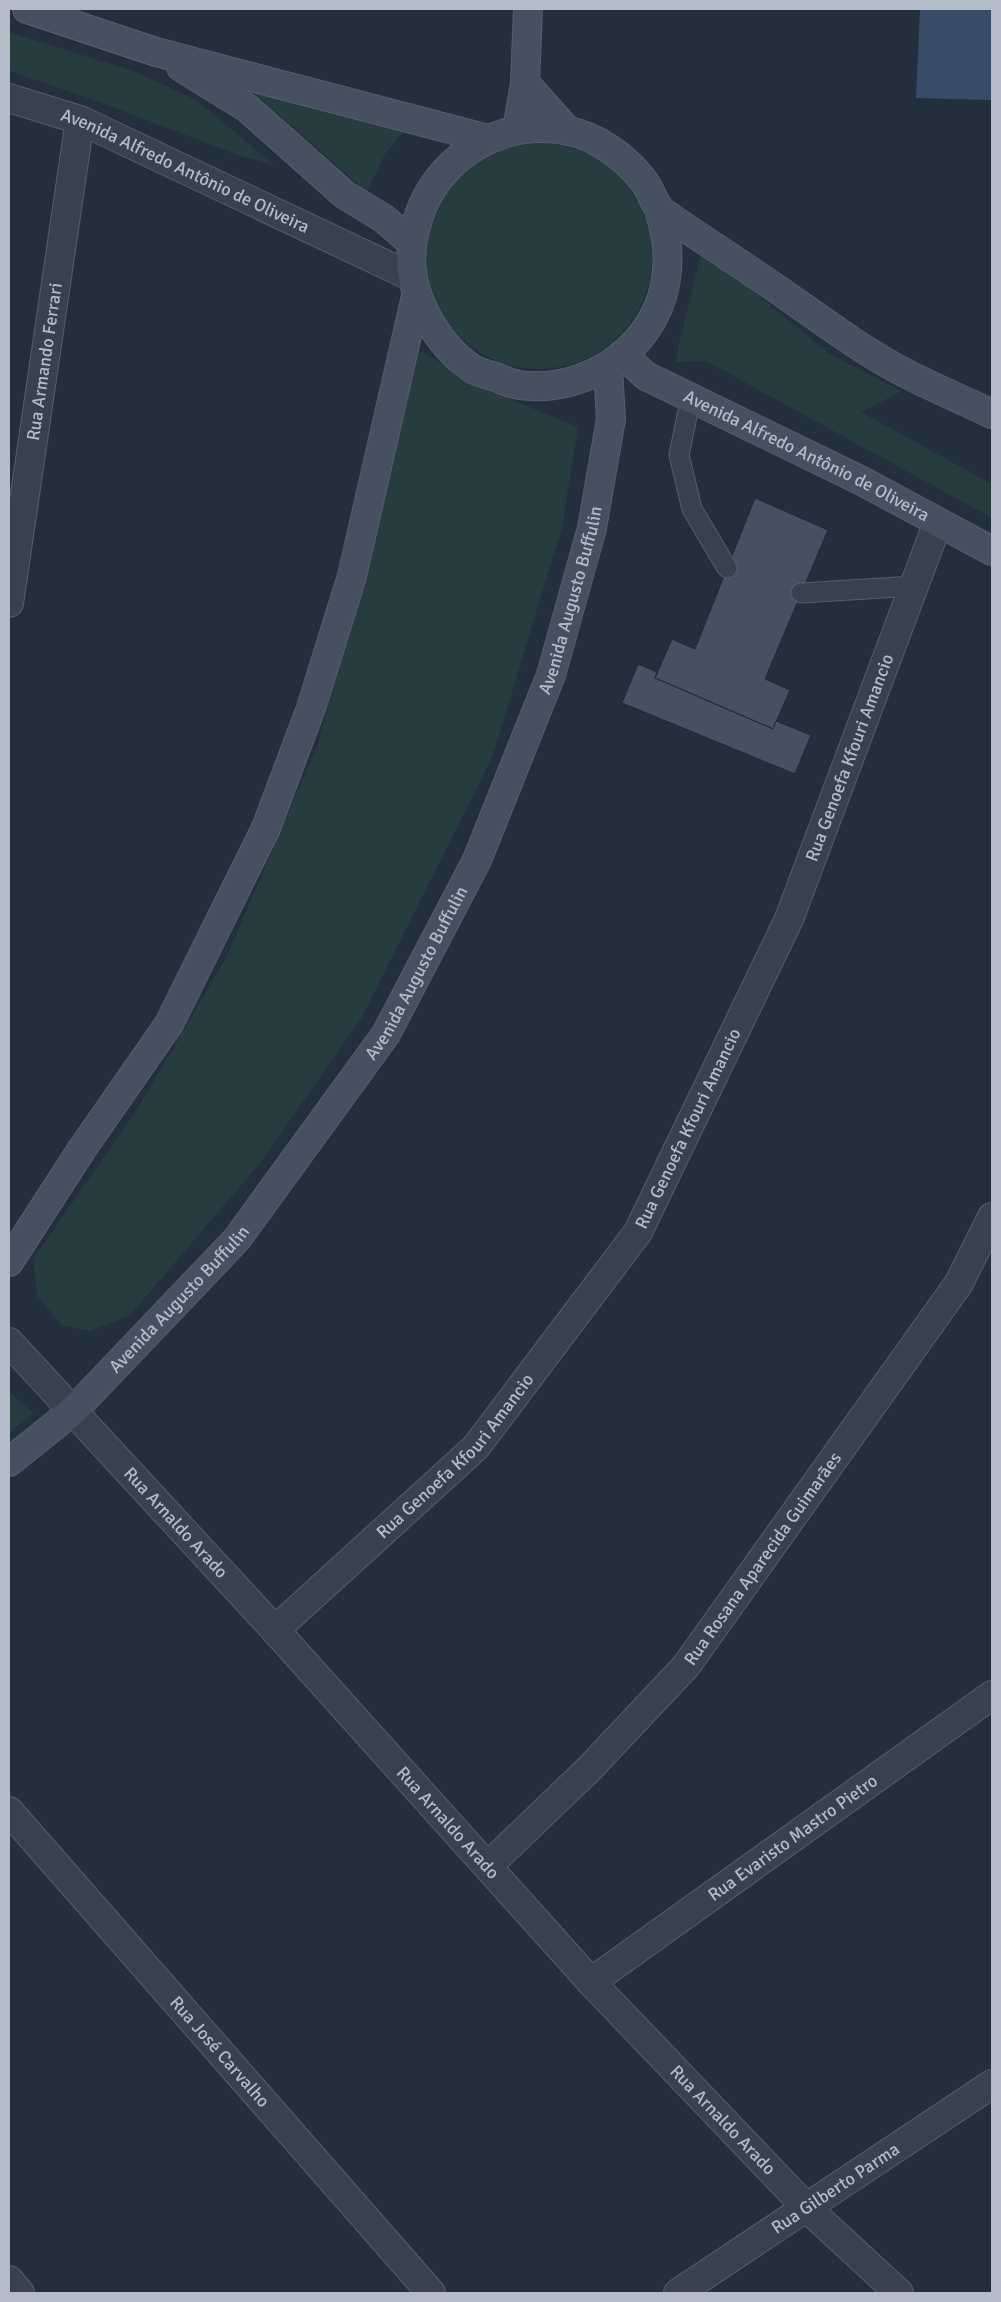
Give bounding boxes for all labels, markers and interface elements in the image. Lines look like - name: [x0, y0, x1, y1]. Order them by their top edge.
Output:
- street label: Avenida Alfredo Antônio de Oliveira: [58, 104, 313, 238]
- street label: Rua Armando Ferrari: [22, 281, 67, 442]
- street label: Avenida Alfredo Antônio de Oliveira: [680, 385, 933, 526]
- street label: Avenida Augusto Buffulin: [533, 504, 607, 697]
- street label: Rua Genoefa Kfouri Amancio: [801, 651, 899, 864]
- street label: Avenida Augusto Buffulin: [360, 882, 472, 1064]
- street label: Rua Genoefa Kfouri Amancio: [630, 1025, 746, 1232]
- street label: Avenida Augusto Buffulin: [104, 1221, 254, 1377]
- street label: Rua Genoefa Kfouri Amancio: [372, 1369, 538, 1543]
- street label: Rua Rosana Aparecida Guimarães: [679, 1448, 846, 1670]
- street label: Rua Arnaldo Arado: [119, 1463, 233, 1583]
- street label: Rua Arnaldo Arado: [392, 1762, 504, 1883]
- street label: Rua Evaristo Mastro Pietro: [704, 1770, 882, 1906]
- street label: Rua José Carvalho: [165, 1992, 274, 2112]
- street label: Rua Arnaldo Arado: [665, 2061, 780, 2180]
- street label: Rua Gilberto Parma: [767, 2138, 904, 2239]

